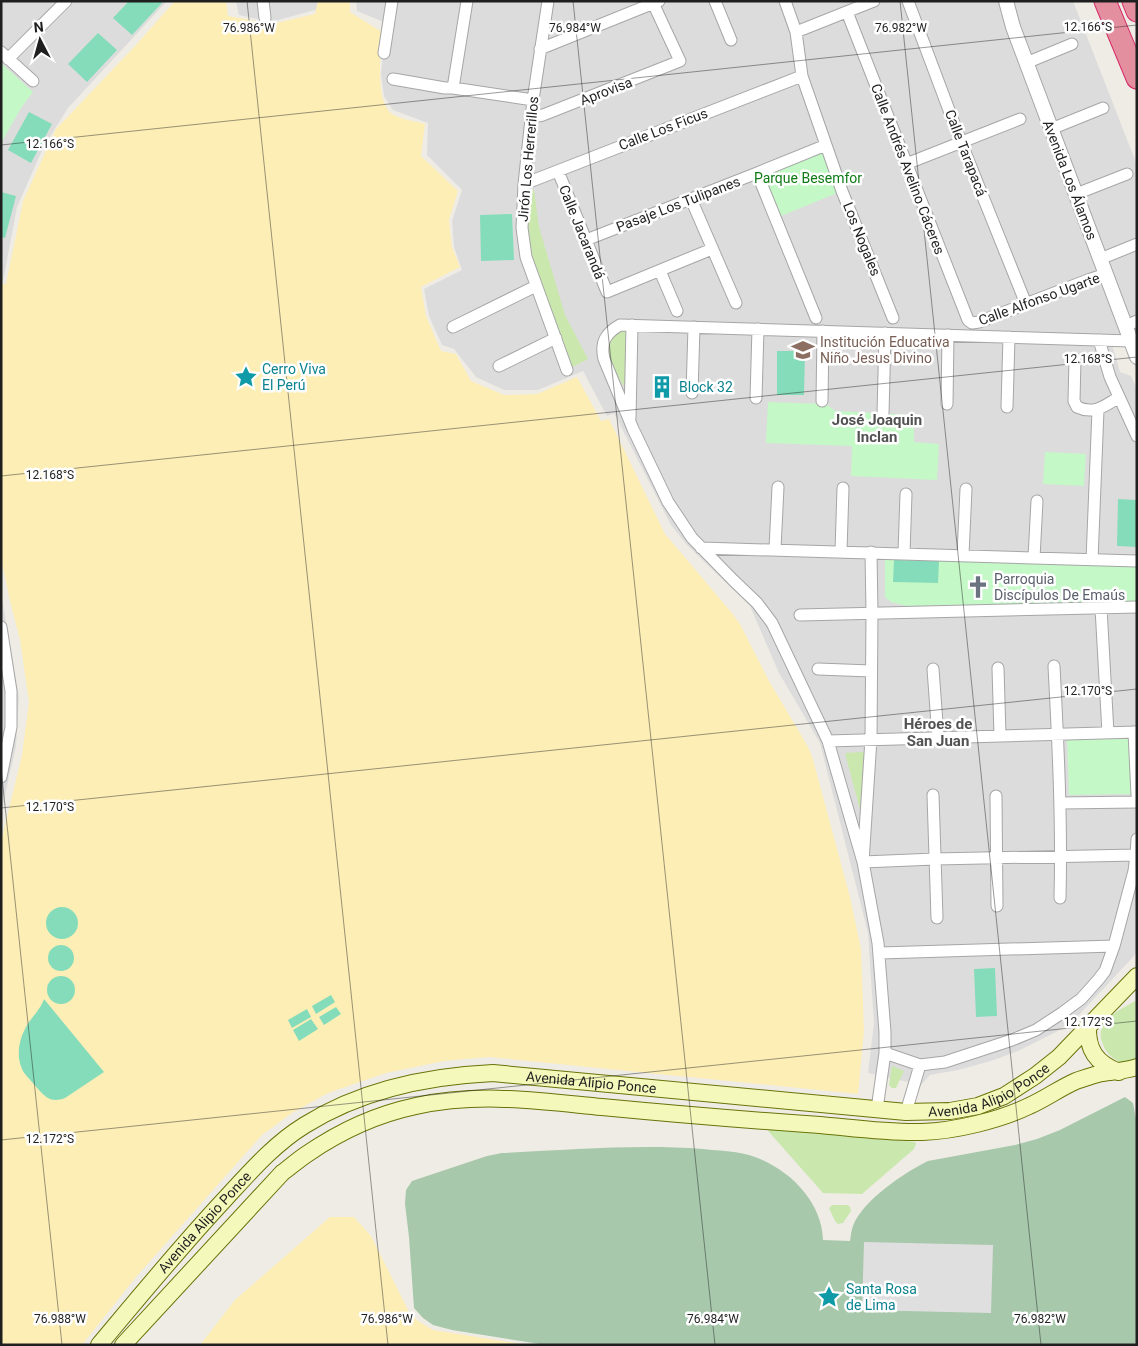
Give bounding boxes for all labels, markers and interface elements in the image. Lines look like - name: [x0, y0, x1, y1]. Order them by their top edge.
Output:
- north arrow: [15, 15, 65, 65]
- text: N: [33, 19, 44, 36]
- text: 12.166°S: [1064, 20, 1112, 34]
- text: 76.986°W: [223, 21, 275, 35]
- text: 76.984°W: [549, 21, 601, 35]
- text: 76.982°W: [875, 21, 927, 35]
- street label: Aprovisa: [578, 74, 634, 108]
- street label: Calle Andrés Avelino Cáceres: [868, 81, 948, 257]
- street label: Jirón Los Herrerillos: [515, 96, 541, 222]
- street label: Calle Los Ficus: [616, 105, 710, 153]
- street label: Calle Tarapacá: [942, 107, 990, 199]
- street label: Avenida Los Álamos: [1040, 118, 1101, 242]
- text: 12.166°S: [26, 137, 74, 151]
- park label: Parque Besemfor: [754, 170, 862, 186]
- street label: Pasaje Los Tulipanes: [614, 173, 742, 235]
- street label: Calle Jacarandá: [556, 183, 608, 281]
- street label: Los Nogales: [840, 200, 884, 278]
- street label: Calle Alfonso Ugarte: [976, 270, 1102, 328]
- place label: Institución Educativa Niño Jesus Divino: [820, 334, 950, 366]
- school or university icon: Institución Educativa Niño Jesus Divino: [790, 337, 816, 363]
- text: 12.168°S: [1064, 352, 1112, 366]
- place label: Cerro Viva El Perú: [262, 361, 326, 393]
- place icon: Cerro Viva El Perú: [233, 364, 259, 390]
- building icon: Block 32: [649, 374, 675, 400]
- place label: Block 32: [679, 379, 733, 395]
- district label: José Joaquin Inclan: [832, 411, 922, 446]
- text: 12.168°S: [26, 468, 74, 482]
- place label: Parroquia Discípulos De Emaús: [994, 571, 1125, 603]
- church icon: Parroquia Discípulos De Emaús: [965, 574, 991, 600]
- text: 12.170°S: [1064, 684, 1112, 698]
- district label: Héroes de San Juan: [904, 715, 972, 750]
- text: 12.170°S: [26, 800, 74, 814]
- text: 12.172°S: [1064, 1015, 1112, 1029]
- street label: Avenida Alipio Ponce: [928, 1060, 1053, 1119]
- street label: Avenida Alipio Ponce: [525, 1068, 657, 1096]
- text: 12.172°S: [26, 1132, 74, 1146]
- street label: Avenida Alipio Ponce: [155, 1168, 254, 1276]
- place label: Santa Rosa de Lima: [846, 1281, 917, 1313]
- place icon: Santa Rosa de Lima: [816, 1284, 842, 1310]
- text: 76.988°W: [34, 1312, 86, 1326]
- text: 76.986°W: [361, 1312, 413, 1326]
- text: 76.984°W: [687, 1312, 739, 1326]
- text: 76.982°W: [1014, 1312, 1066, 1326]

